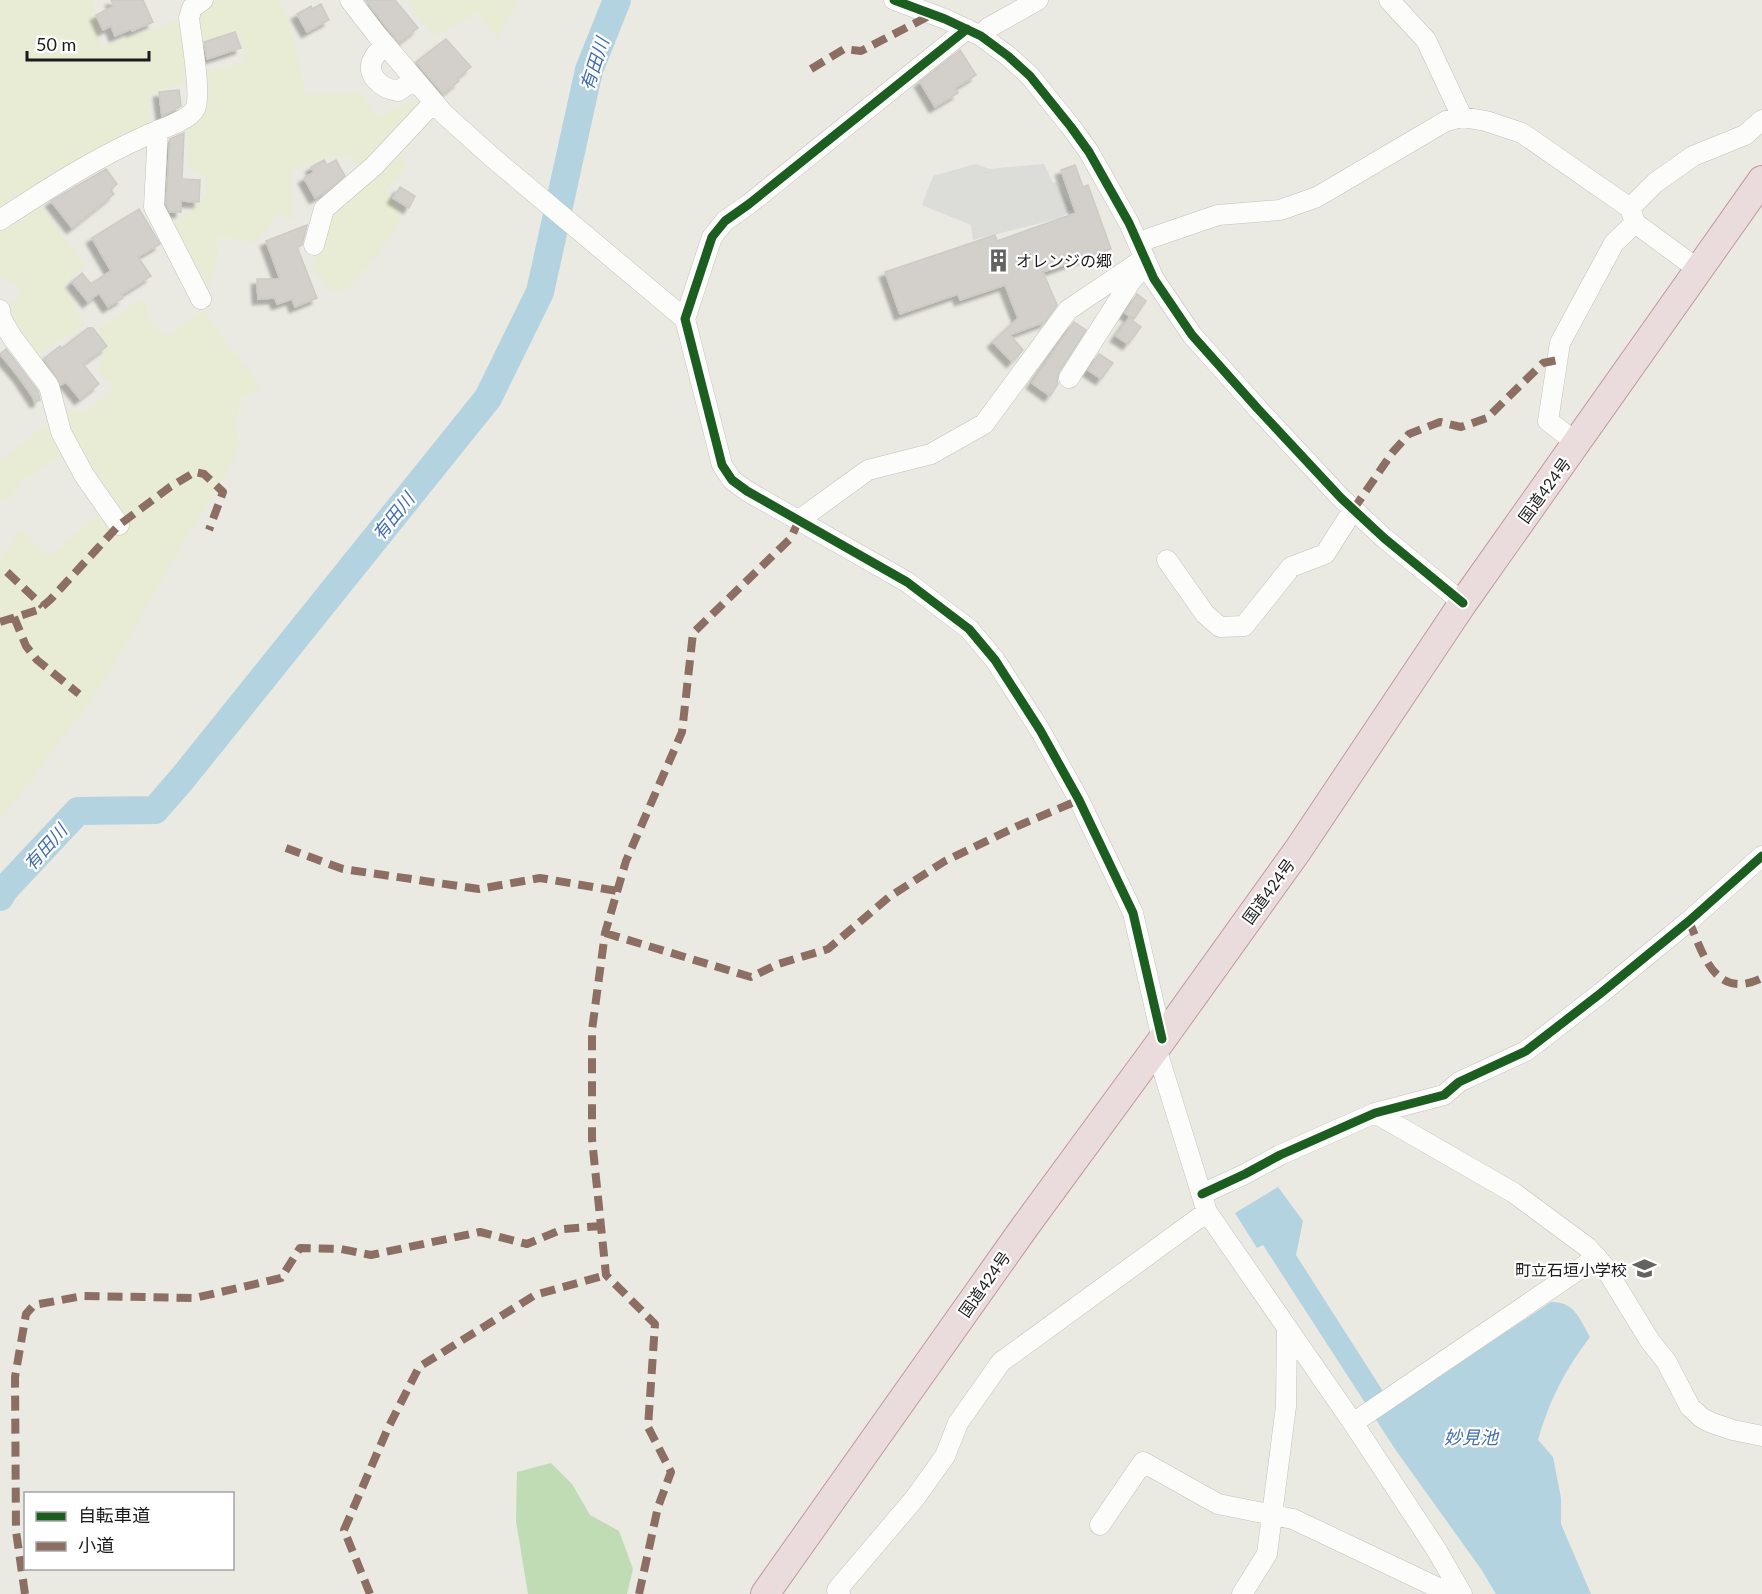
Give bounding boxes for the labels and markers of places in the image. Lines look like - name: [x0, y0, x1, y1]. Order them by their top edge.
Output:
- building icon: オレンジの郷: [985, 247, 1011, 273]
- place label: オレンジの郷: [1016, 251, 1112, 270]
- school or university icon: 町立石垣小学校: [1632, 1256, 1658, 1282]
- place label: 町立石垣小学校: [1515, 1260, 1627, 1279]

